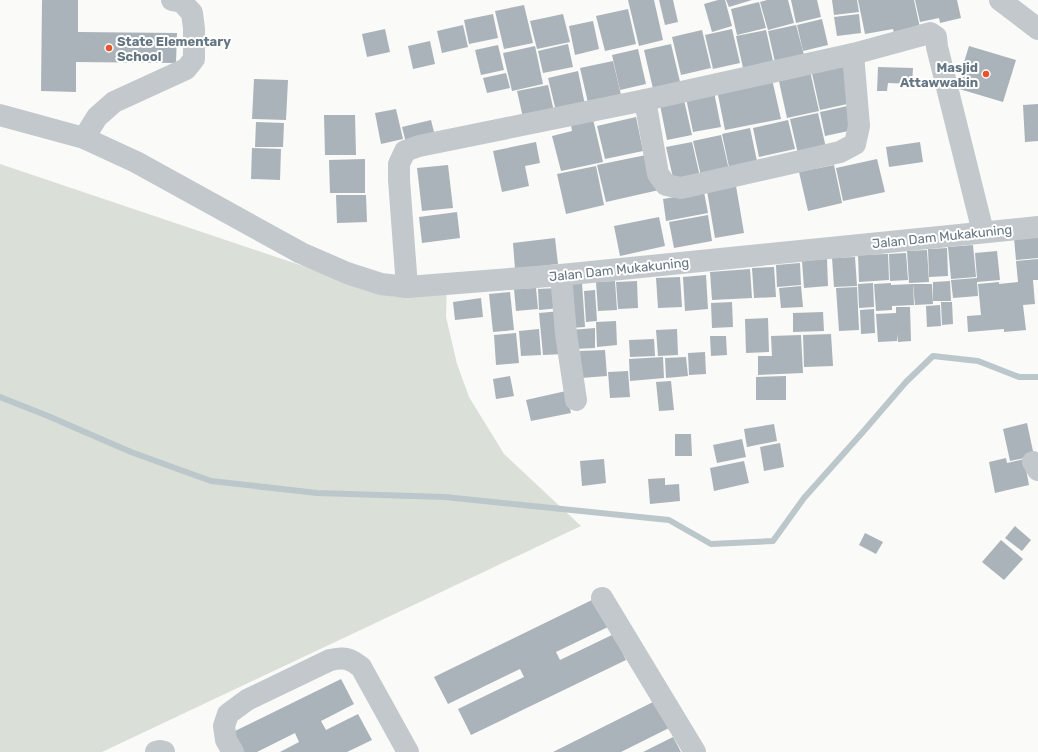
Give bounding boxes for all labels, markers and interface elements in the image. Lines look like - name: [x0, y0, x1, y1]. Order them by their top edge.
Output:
- place label: State Elementary School: [117, 34, 231, 64]
- marker: State Elementary School: [104, 43, 114, 53]
- place label: Masjid Attawwabin: [900, 60, 978, 90]
- marker: Masjid Attawwabin: [981, 69, 991, 79]
- street label: Jalan Dam Mukakuning: [871, 222, 1013, 252]
- street label: Jalan Dam Mukakuning: [548, 255, 690, 285]

